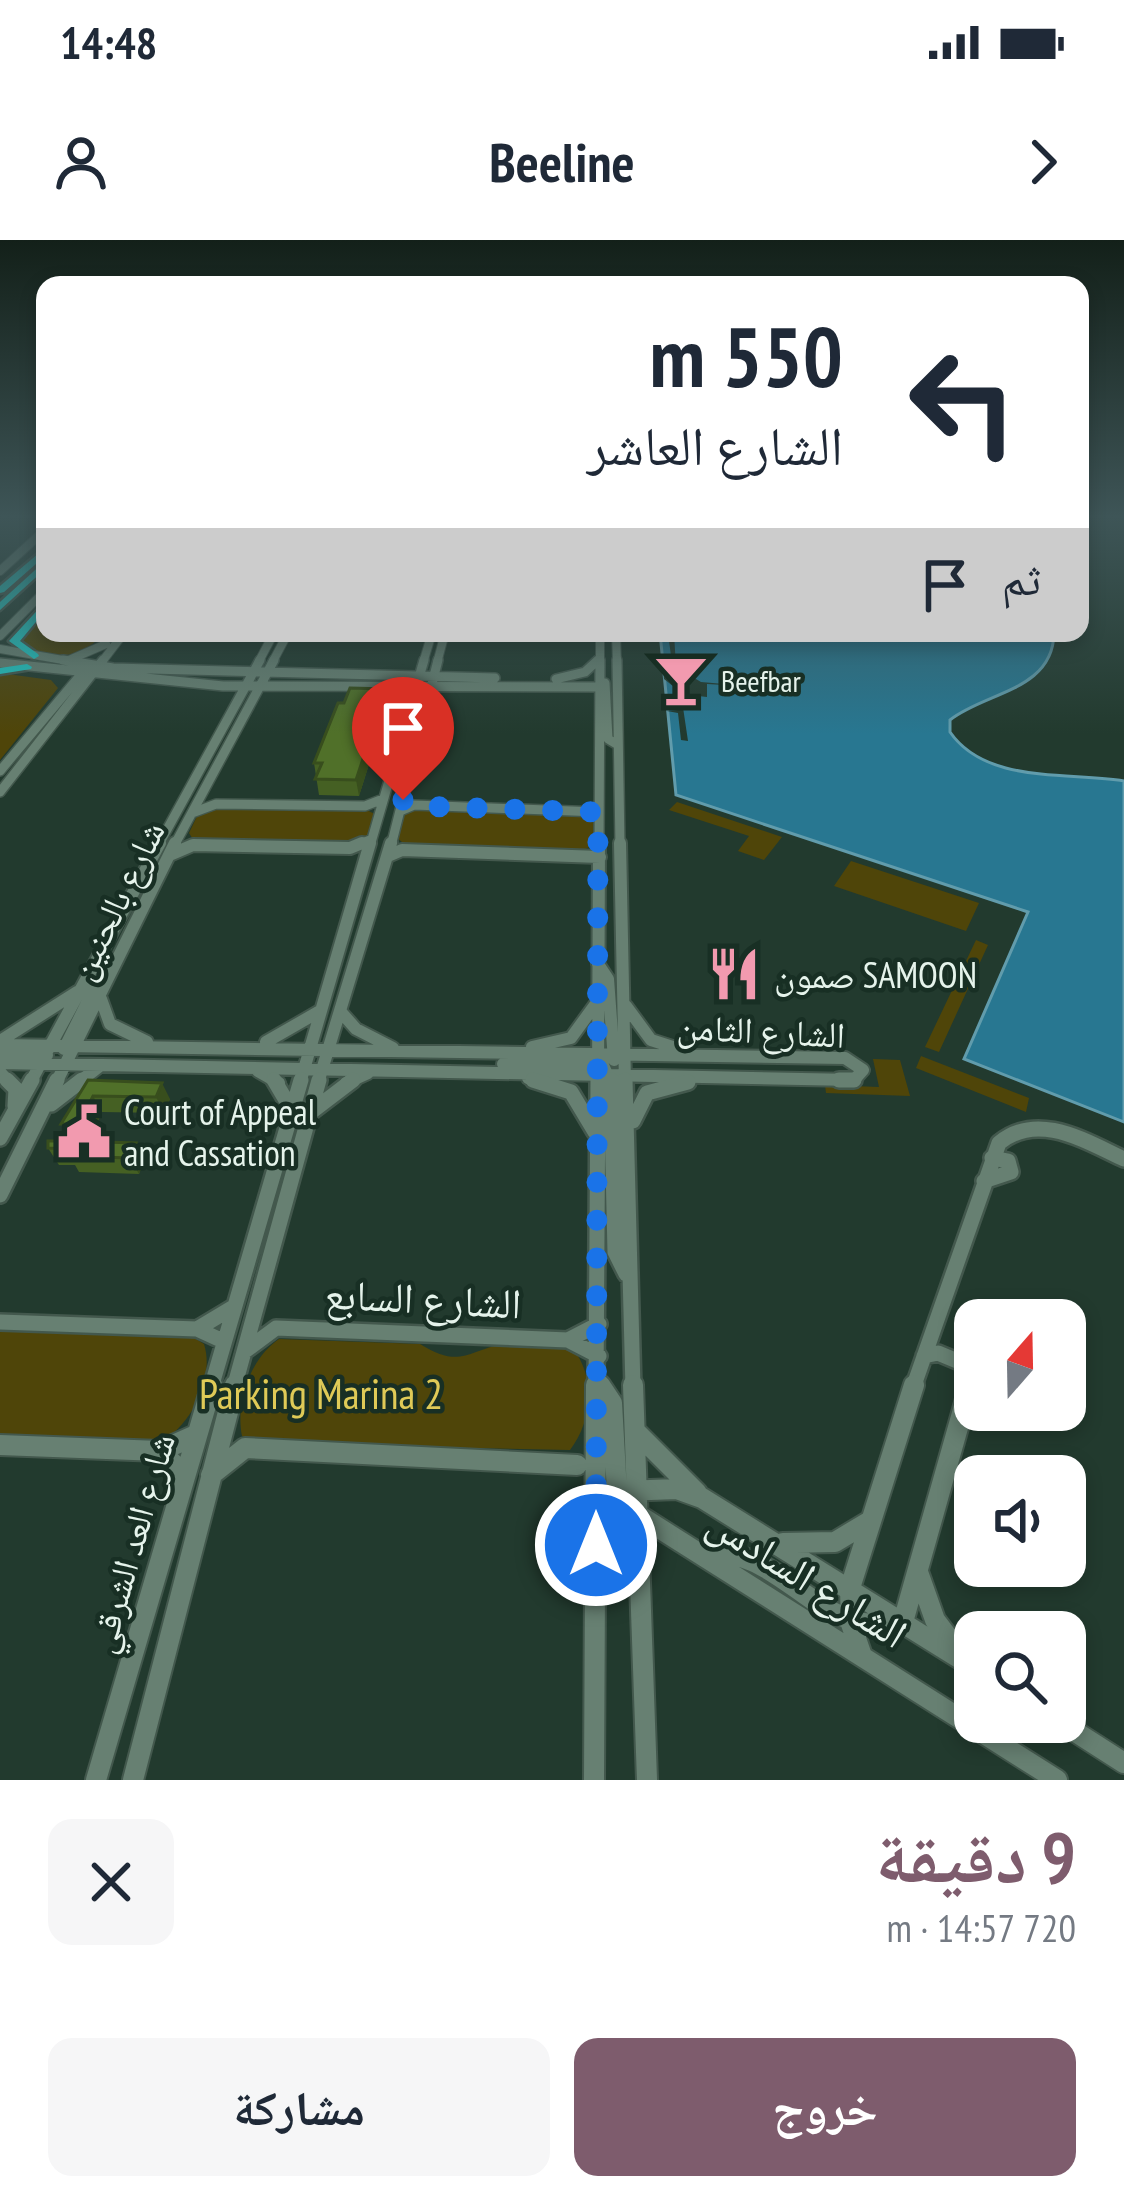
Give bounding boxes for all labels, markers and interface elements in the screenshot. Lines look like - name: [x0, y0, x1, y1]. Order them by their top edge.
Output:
- text: 14:48: [60, 13, 157, 71]
- text: Beeline: [489, 127, 635, 197]
- icon: person: [48, 129, 114, 195]
- icon: forward: [1010, 129, 1076, 195]
- text: 550 m: [650, 301, 843, 410]
- icon: left: [885, 324, 1041, 480]
- text: الشارع العاشر: [587, 410, 843, 480]
- text: ثم: [1002, 549, 1041, 607]
- icon: arrive: [912, 552, 978, 618]
- bar icon: Beefbar: [652, 651, 710, 709]
- place label: Beefbar: [721, 661, 801, 700]
- pin: [352, 677, 454, 800]
- icon: arrive: [370, 695, 436, 761]
- street label: شارع بالحنين: [57, 813, 175, 987]
- restaurant icon: صمون SAMOON: [705, 945, 763, 1003]
- place label: صمون SAMOON: [774, 951, 977, 998]
- street label: الشارع الثامن: [676, 1002, 846, 1058]
- place label: Court of Appeal and Cassation: [124, 1088, 317, 1176]
- public building icon: Court of Appeal and Cassation: [55, 1103, 113, 1161]
- street label: الشارع السابع: [323, 1265, 523, 1331]
- north arrow: [954, 1299, 1086, 1431]
- map controls: [954, 1299, 1086, 1743]
- park label: Parking Marina 2: [199, 1366, 443, 1421]
- street label: شارع العد الشرقي: [77, 1428, 191, 1660]
- button: sound: [954, 1455, 1086, 1587]
- position arrow: [533, 1482, 659, 1608]
- street label: الشارع السادس: [698, 1494, 918, 1660]
- button: search: [954, 1611, 1086, 1743]
- text: 9 دقيقة: [876, 1810, 1076, 1903]
- button: close: [48, 1819, 174, 1945]
- text: 720 m · 14:57: [887, 1902, 1076, 1953]
- button: مشاركة: [48, 2038, 550, 2176]
- button: خروج: [574, 2038, 1076, 2176]

